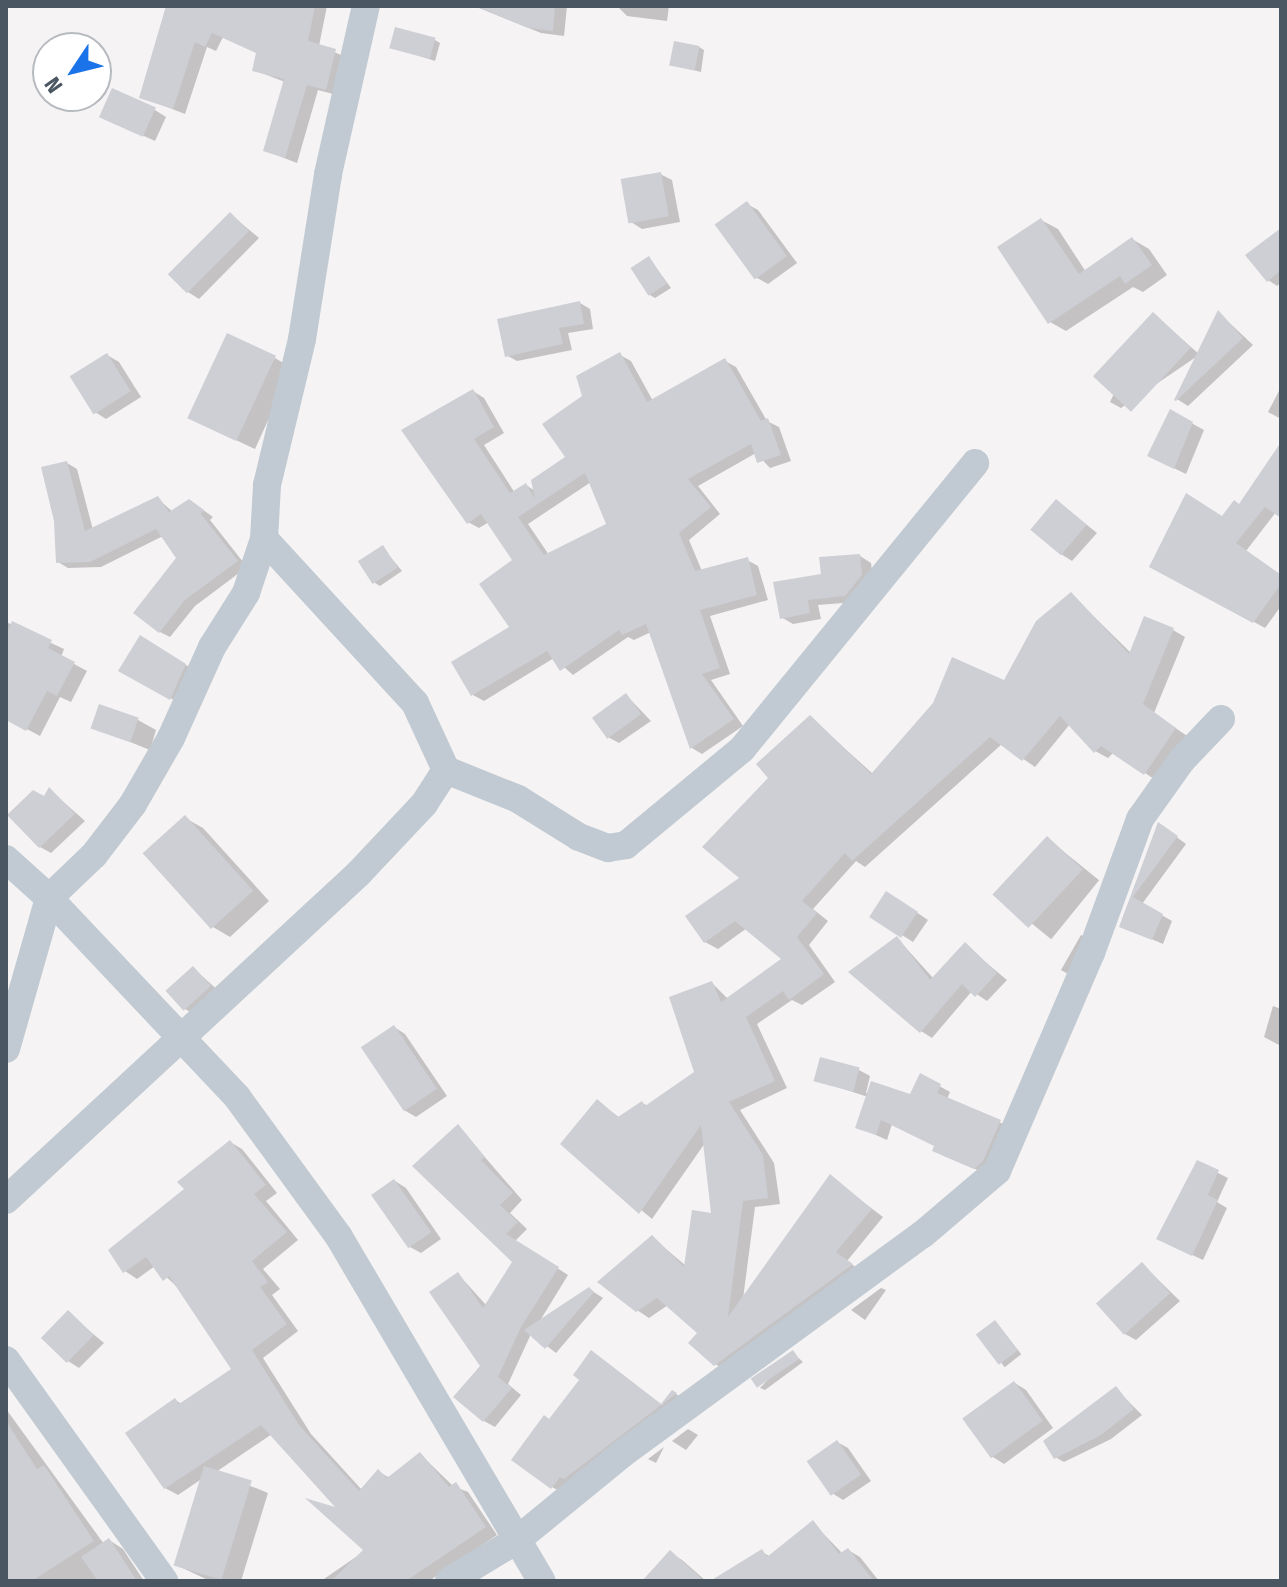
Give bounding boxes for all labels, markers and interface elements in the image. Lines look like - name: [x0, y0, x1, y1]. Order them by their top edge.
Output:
- north arrow: [32, 32, 112, 112]
- text: N: [39, 72, 68, 98]

